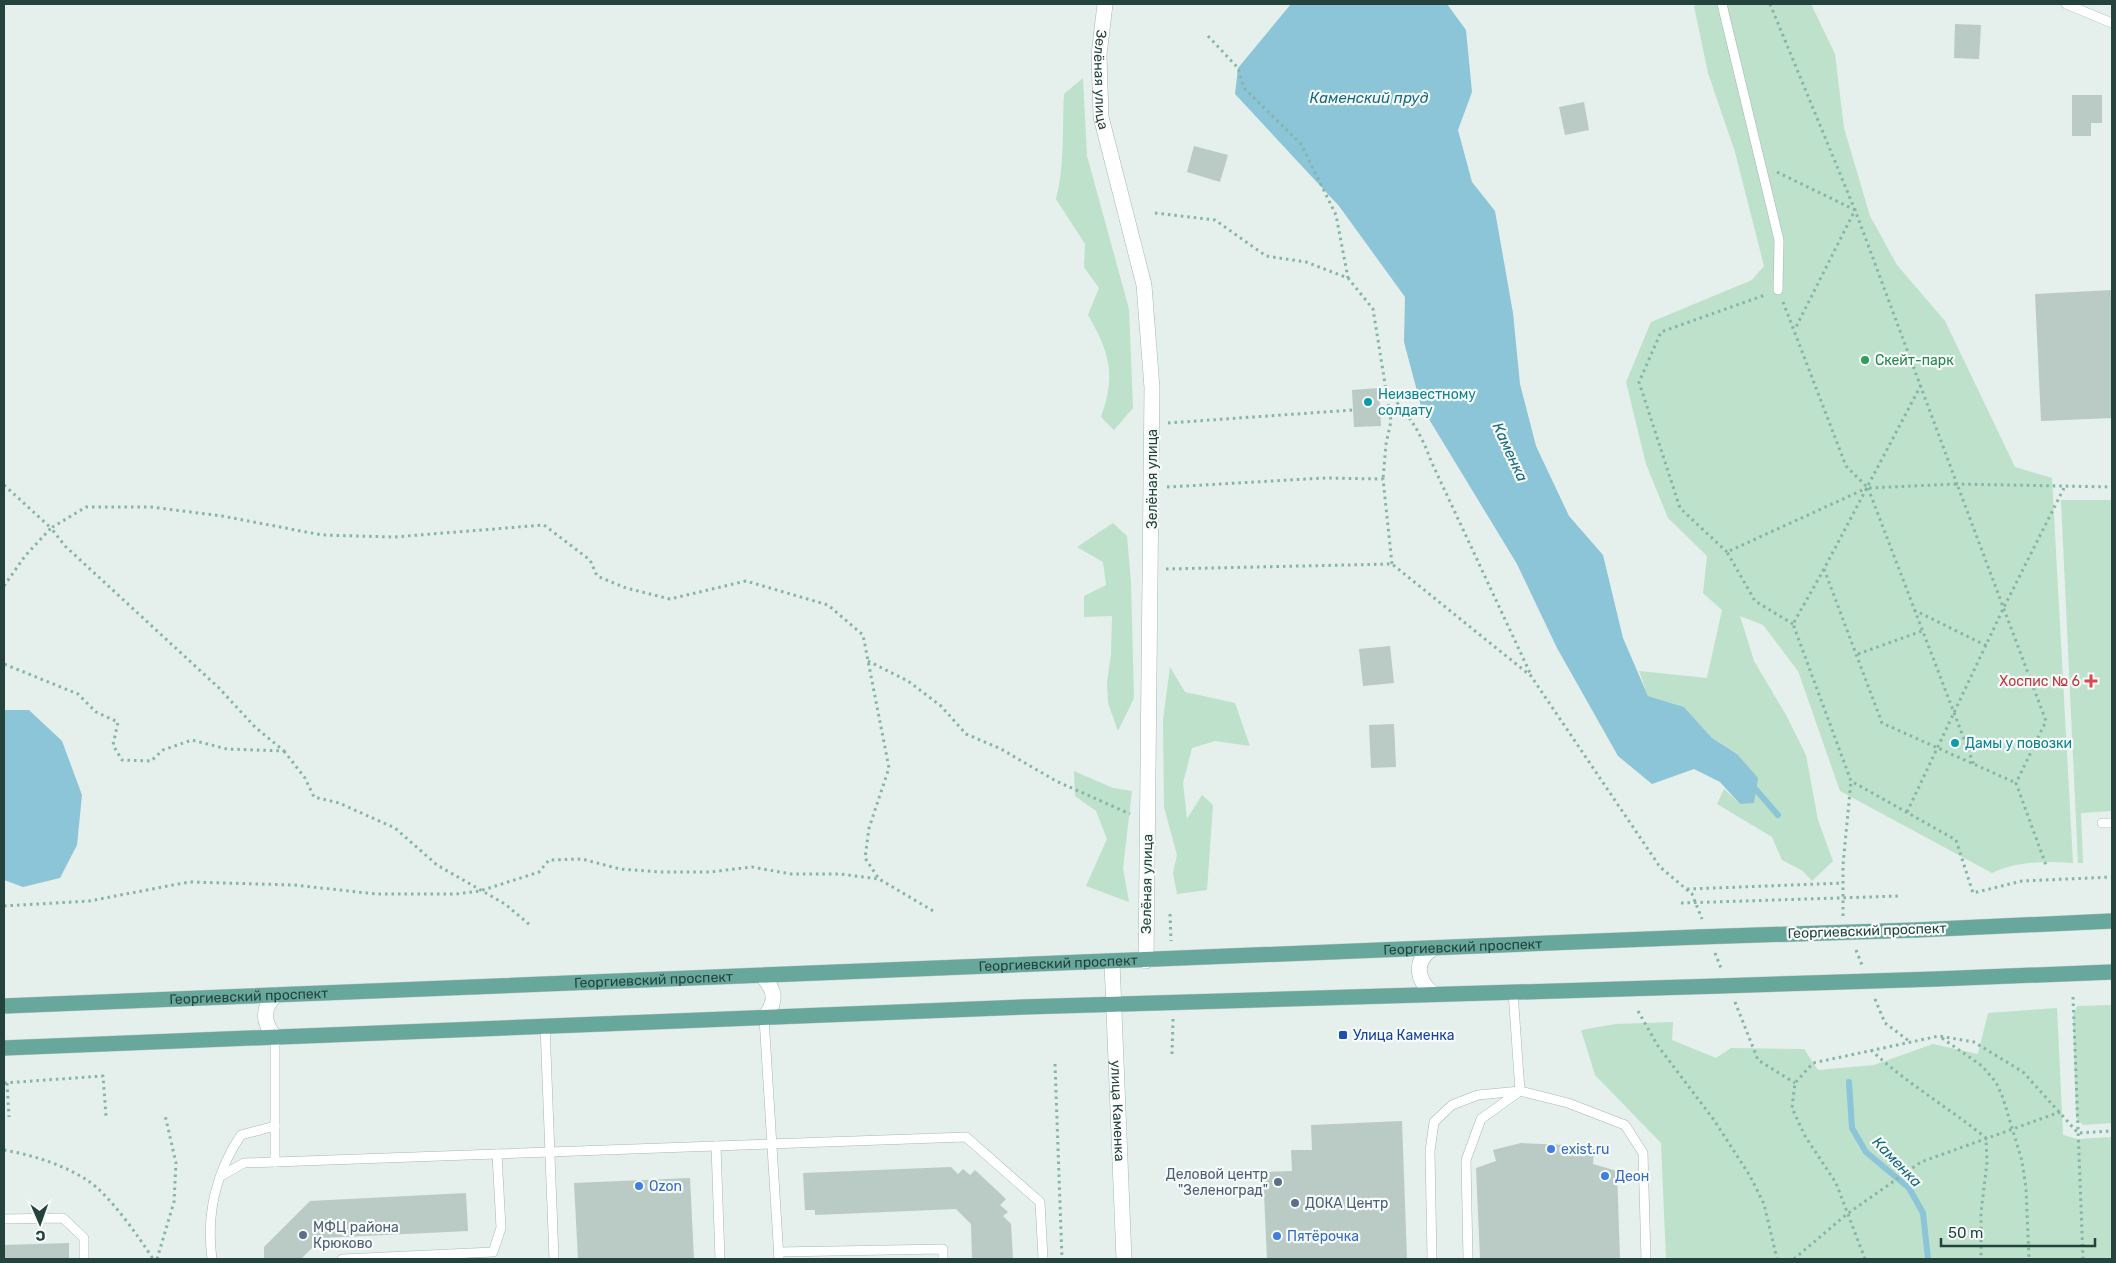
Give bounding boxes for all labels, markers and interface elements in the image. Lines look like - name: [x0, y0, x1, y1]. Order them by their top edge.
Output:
- street label: Зелёная улица: [1090, 29, 1112, 131]
- water label: Каменский пруд: [1310, 89, 1429, 107]
- place label: Скейт-парк: [1875, 352, 1954, 369]
- marker: Скейт-парк: [1859, 354, 1871, 366]
- place label: Неизвестному солдату: [1378, 386, 1476, 419]
- marker: Неизвестному солдату: [1362, 396, 1374, 408]
- water label: Каменка: [1489, 420, 1532, 485]
- street label: Зелёная улица: [1144, 429, 1161, 529]
- place label: Хоспис № 6: [1999, 673, 2080, 690]
- marker: Хоспис № 6: [2084, 674, 2098, 688]
- place label: Дамы у повозки: [1965, 735, 2072, 752]
- marker: Дамы у повозки: [1949, 737, 1961, 749]
- street label: Зелёная улица: [1138, 834, 1156, 934]
- street label: Георгиевский проспект: [1787, 920, 1947, 942]
- street label: Георгиевский проспект: [1383, 935, 1543, 958]
- street label: Георгиевский проспект: [978, 951, 1138, 975]
- street label: Георгиевский проспект: [574, 968, 733, 991]
- street label: Георгиевский проспект: [169, 984, 329, 1008]
- place label: Улица Каменка: [1353, 1027, 1454, 1044]
- marker: Улица Каменка: [1337, 1029, 1349, 1041]
- street label: улица Каменка: [1107, 1060, 1129, 1162]
- water label: Каменка: [1869, 1133, 1925, 1191]
- place label: exist.ru: [1561, 1141, 1610, 1158]
- marker: exist.ru: [1545, 1143, 1557, 1155]
- place label: Деловой центр "Зеленоград": [1166, 1166, 1268, 1199]
- place label: Деон: [1615, 1168, 1649, 1185]
- marker: Деон: [1599, 1170, 1611, 1182]
- marker: Деловой центр "Зеленоград": [1272, 1176, 1284, 1188]
- place label: Ozon: [649, 1178, 682, 1195]
- marker: Ozon: [633, 1180, 645, 1192]
- place label: ДОКА Центр: [1305, 1195, 1388, 1212]
- marker: ДОКА Центр: [1289, 1197, 1301, 1209]
- north arrow: [15, 1198, 65, 1248]
- scale bar: [1941, 1216, 2095, 1248]
- place label: МФЦ района Крюково: [313, 1219, 399, 1252]
- text: 50 m: [1948, 1224, 1983, 1242]
- text: С: [35, 1227, 46, 1244]
- place label: Пятёрочка: [1287, 1228, 1359, 1245]
- marker: МФЦ района Крюково: [297, 1229, 309, 1241]
- marker: Пятёрочка: [1271, 1230, 1283, 1242]

